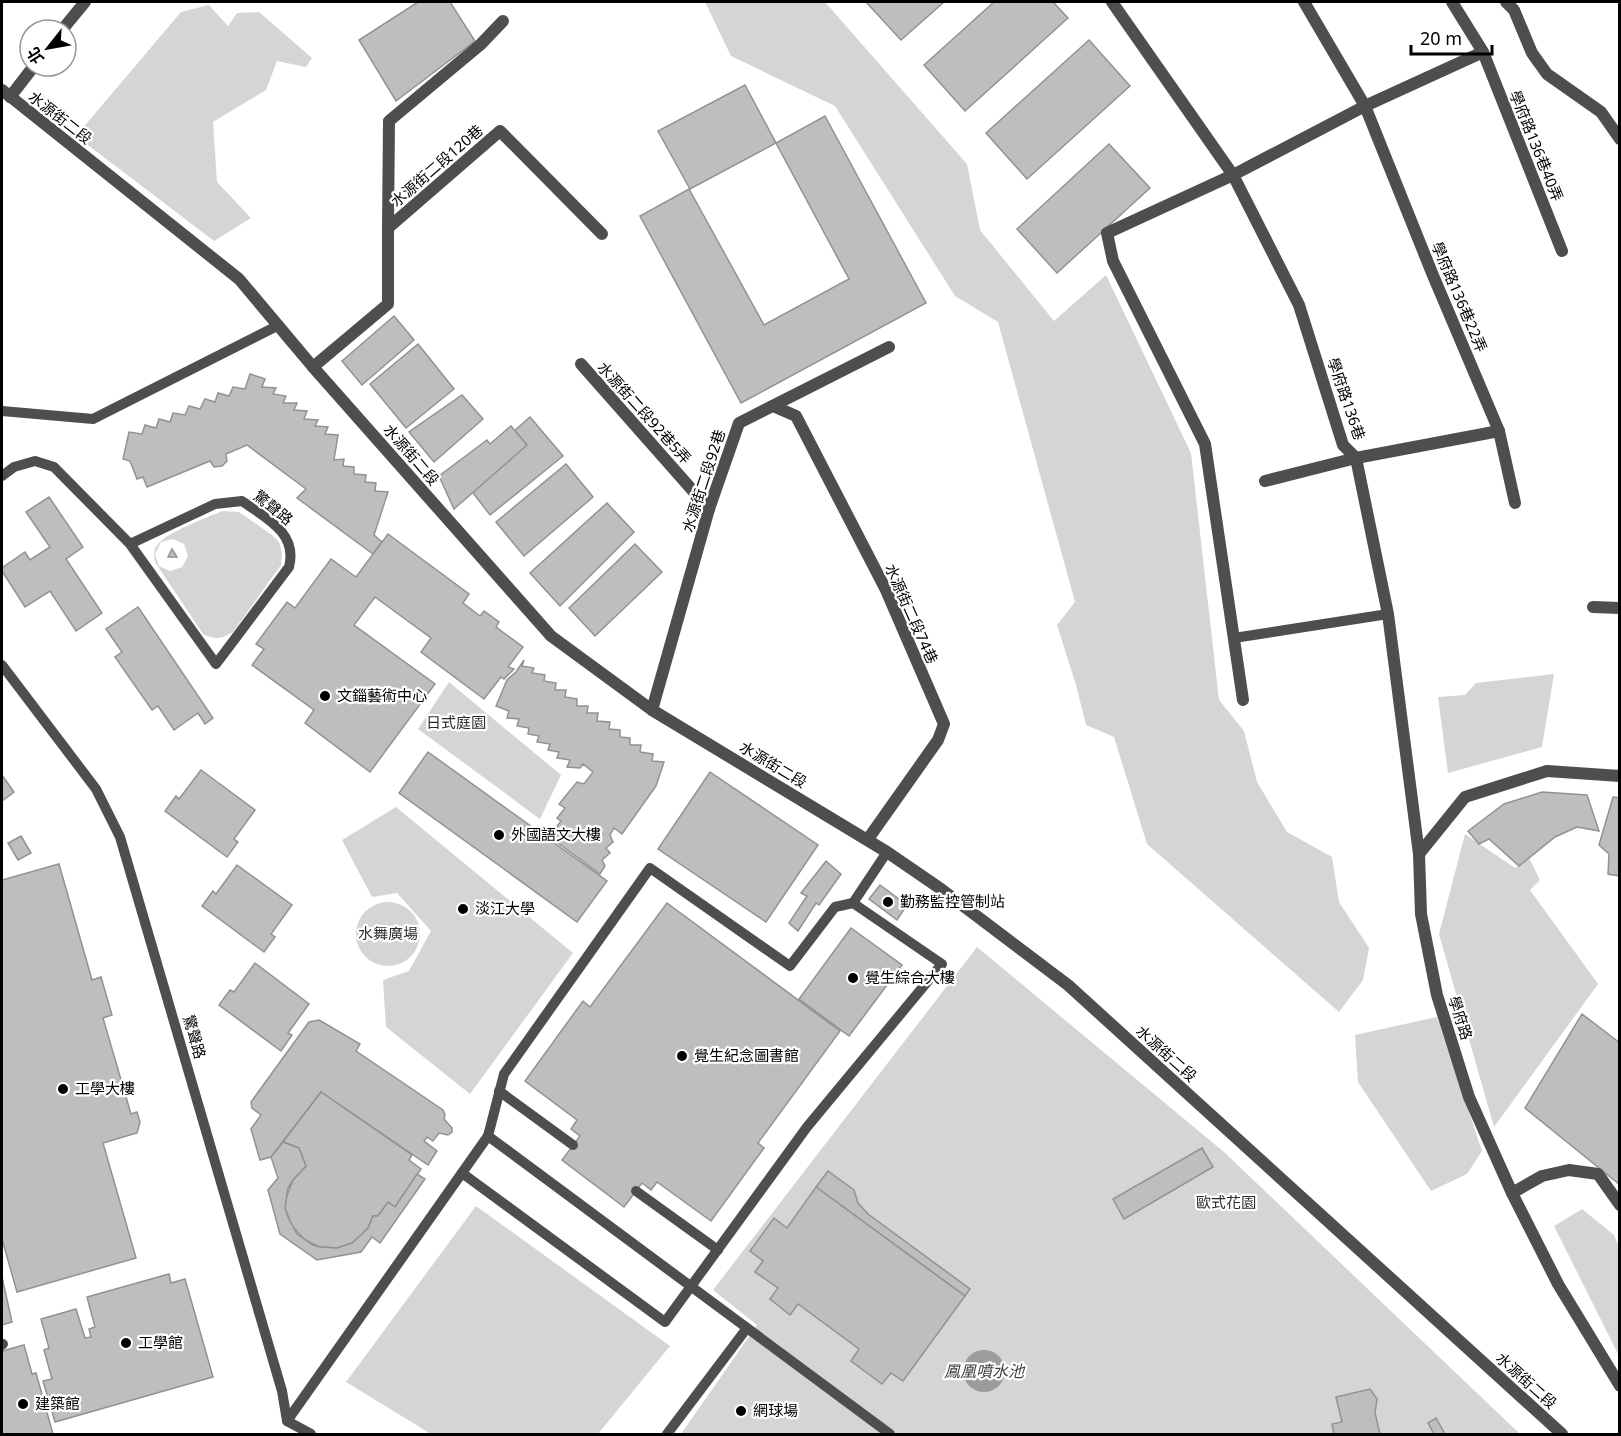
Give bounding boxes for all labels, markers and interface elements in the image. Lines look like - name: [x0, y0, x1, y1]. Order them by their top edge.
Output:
- north arrow: [18, 18, 78, 78]
- scale bar: [1411, 18, 1492, 56]
- text: 20 m: [1420, 26, 1462, 50]
- text: 北: [22, 43, 49, 68]
- street label: 水源街二段: [25, 86, 96, 148]
- street label: 學府路136巷40弄: [1506, 87, 1568, 204]
- street label: 水源街二段120巷: [386, 120, 487, 211]
- street label: 學府路136巷22弄: [1428, 238, 1492, 355]
- street label: 學府路136巷: [1324, 355, 1370, 442]
- street label: 水源街二段92巷5弄: [594, 357, 696, 468]
- street label: 水源街二段: [380, 419, 444, 489]
- street label: 水源街二段92巷: [677, 427, 729, 535]
- street label: 驚聲路: [250, 485, 297, 529]
- street label: 水源街二段74巷: [881, 561, 943, 667]
- place label: 文錙藝術中心: [337, 685, 427, 705]
- marker: 文錙藝術中心: [318, 689, 332, 703]
- park label: 日式庭園: [426, 712, 486, 732]
- street label: 水源街二段: [736, 736, 811, 792]
- place label: 外國語文大樓: [511, 824, 601, 844]
- marker: 外國語文大樓: [492, 828, 506, 842]
- place label: 勤務監控管制站: [900, 891, 1005, 911]
- marker: 勤務監控管制站: [881, 895, 895, 909]
- place label: 淡江大學: [475, 898, 535, 918]
- marker: 淡江大學: [456, 902, 470, 916]
- park label: 水舞廣場: [358, 923, 418, 943]
- place label: 覺生綜合大樓: [865, 967, 955, 987]
- marker: 覺生綜合大樓: [846, 971, 860, 985]
- street label: 學府路: [1444, 993, 1477, 1042]
- street label: 驚聲路: [179, 1012, 211, 1061]
- street label: 水源街二段: [1132, 1021, 1201, 1086]
- place label: 覺生紀念圖書館: [694, 1045, 799, 1065]
- marker: 覺生紀念圖書館: [675, 1049, 689, 1063]
- place label: 工學大樓: [75, 1078, 135, 1098]
- marker: 工學大樓: [56, 1082, 70, 1096]
- park label: 歐式花園: [1196, 1192, 1256, 1212]
- place label: 工學館: [138, 1332, 183, 1352]
- marker: 工學館: [119, 1336, 133, 1350]
- street label: 水源街二段: [1492, 1348, 1561, 1413]
- water label: 鳳凰噴水池: [944, 1360, 1026, 1382]
- place label: 建築館: [35, 1393, 80, 1413]
- marker: 建築館: [16, 1397, 30, 1411]
- place label: 網球場: [753, 1400, 798, 1420]
- marker: 網球場: [734, 1404, 748, 1418]

